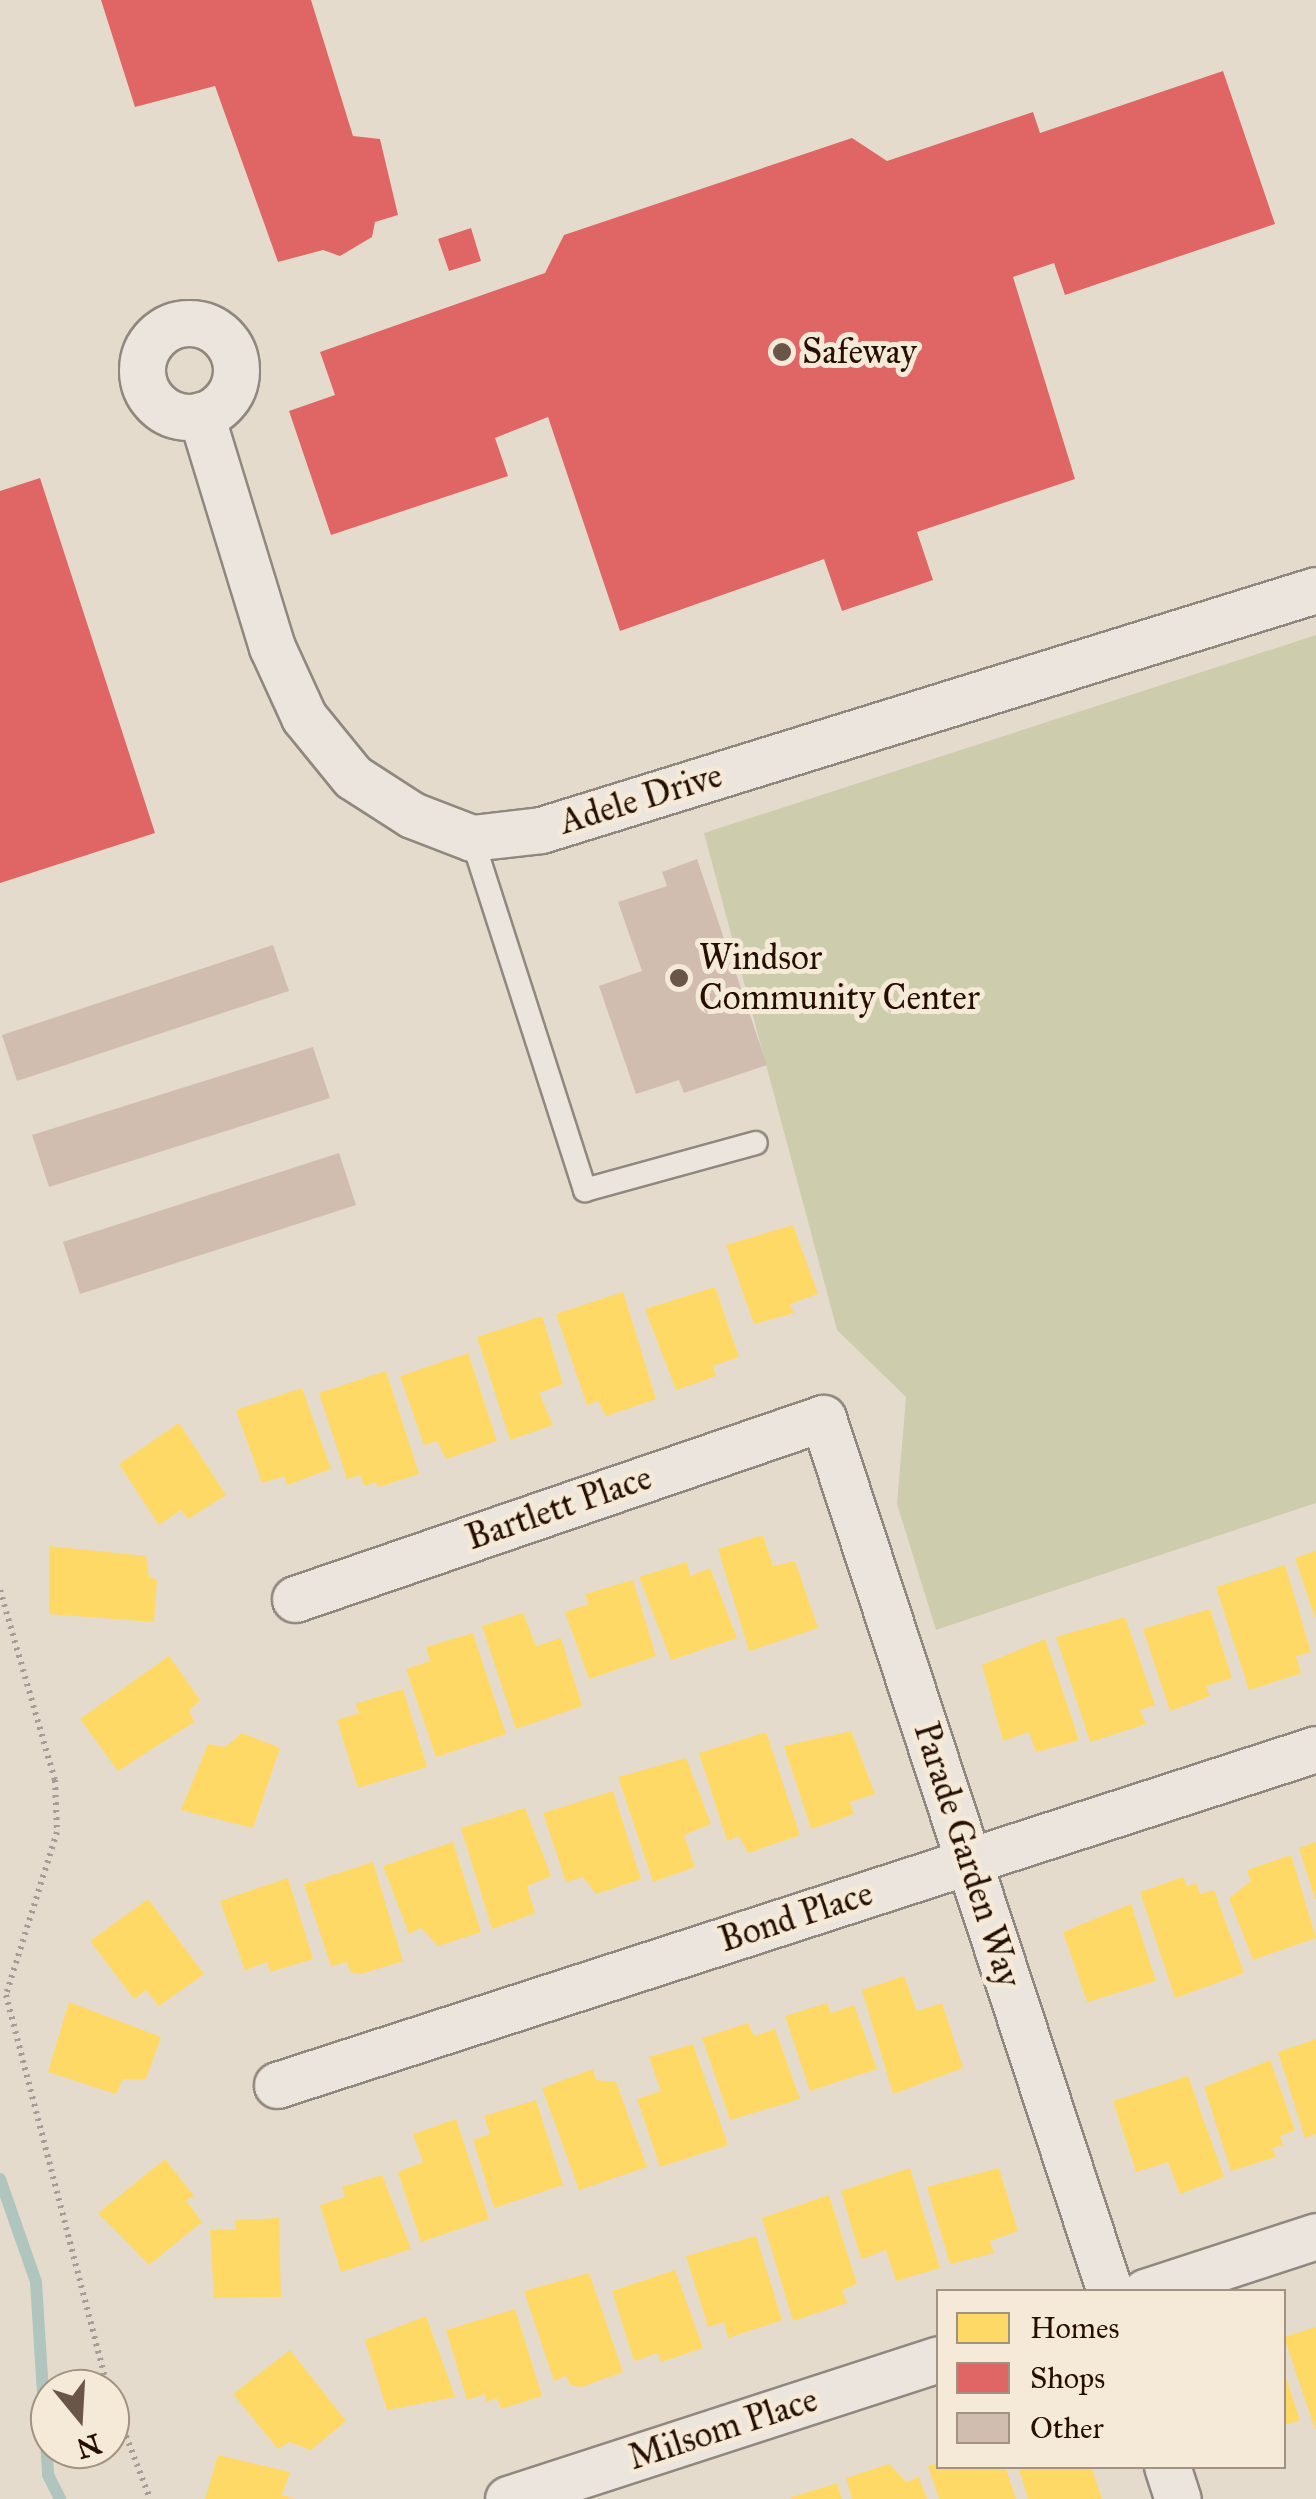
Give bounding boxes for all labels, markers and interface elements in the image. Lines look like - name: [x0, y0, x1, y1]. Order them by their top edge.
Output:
- place label: Safeway: [802, 331, 917, 373]
- marker: Safeway: [771, 341, 793, 363]
- street label: Adele Drive: [555, 754, 727, 844]
- place label: Windsor Community Center: [699, 937, 980, 1019]
- marker: Windsor Community Center: [668, 967, 690, 989]
- street label: Bartlett Place: [461, 1457, 657, 1559]
- street label: Parade Garden Way: [904, 1717, 1030, 1993]
- street label: Bond Place: [714, 1873, 878, 1961]
- legend: [936, 2289, 1286, 2469]
- text: Homes: [1030, 2310, 1119, 2346]
- text: Shops: [1030, 2360, 1105, 2396]
- north arrow: [30, 2369, 130, 2469]
- street label: Milsom Place: [623, 2379, 823, 2479]
- text: Other: [1030, 2410, 1104, 2446]
- text: N: [72, 2426, 106, 2466]

